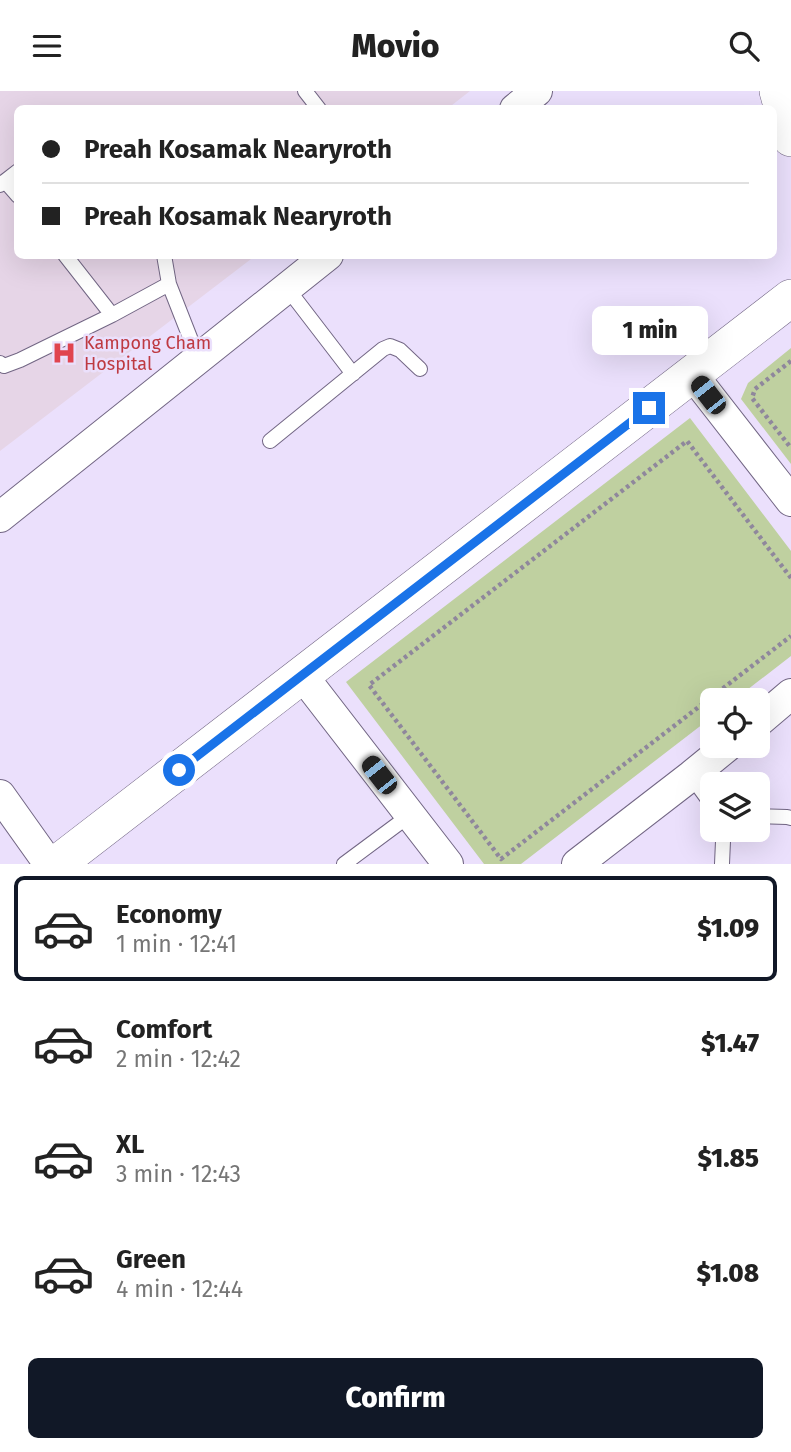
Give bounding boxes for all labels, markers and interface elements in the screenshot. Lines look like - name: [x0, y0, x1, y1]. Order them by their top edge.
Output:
- icon: menu: [28, 27, 66, 65]
- text: Movio: [351, 27, 440, 65]
- icon: search: [725, 27, 763, 65]
- text: Preah Kosamak Nearyroth: [84, 134, 392, 165]
- text: Preah Kosamak Nearyroth: [84, 201, 392, 232]
- callout: 1 min: [591, 307, 707, 355]
- text: 1 min: [622, 316, 678, 344]
- place label: Kampong Cham Hospital: [84, 332, 211, 375]
- hospital icon: Kampong Cham Hospital: [50, 339, 78, 367]
- car: [687, 372, 730, 418]
- route end: [633, 392, 665, 424]
- map controls: [700, 688, 770, 842]
- button: locate: [700, 688, 770, 758]
- car: [358, 752, 401, 798]
- route start: [163, 754, 195, 786]
- button: layers: [700, 772, 770, 842]
- icon: car: [32, 897, 95, 960]
- text: Economy: [116, 899, 222, 930]
- text: $1.09: [697, 913, 759, 944]
- text: 1 min · 12:41: [116, 930, 237, 958]
- icon: car: [32, 1012, 95, 1075]
- text: Comfort: [116, 1014, 212, 1045]
- text: $1.47: [701, 1028, 759, 1059]
- text: 2 min · 12:42: [116, 1045, 241, 1073]
- icon: car: [32, 1127, 95, 1190]
- text: XL: [116, 1129, 144, 1160]
- text: $1.85: [697, 1143, 759, 1174]
- text: 3 min · 12:43: [116, 1160, 241, 1188]
- icon: car: [32, 1242, 95, 1305]
- text: Green: [116, 1244, 186, 1275]
- text: $1.08: [697, 1258, 759, 1289]
- text: 4 min · 12:44: [116, 1275, 243, 1303]
- button: Confirm: [28, 1358, 763, 1438]

